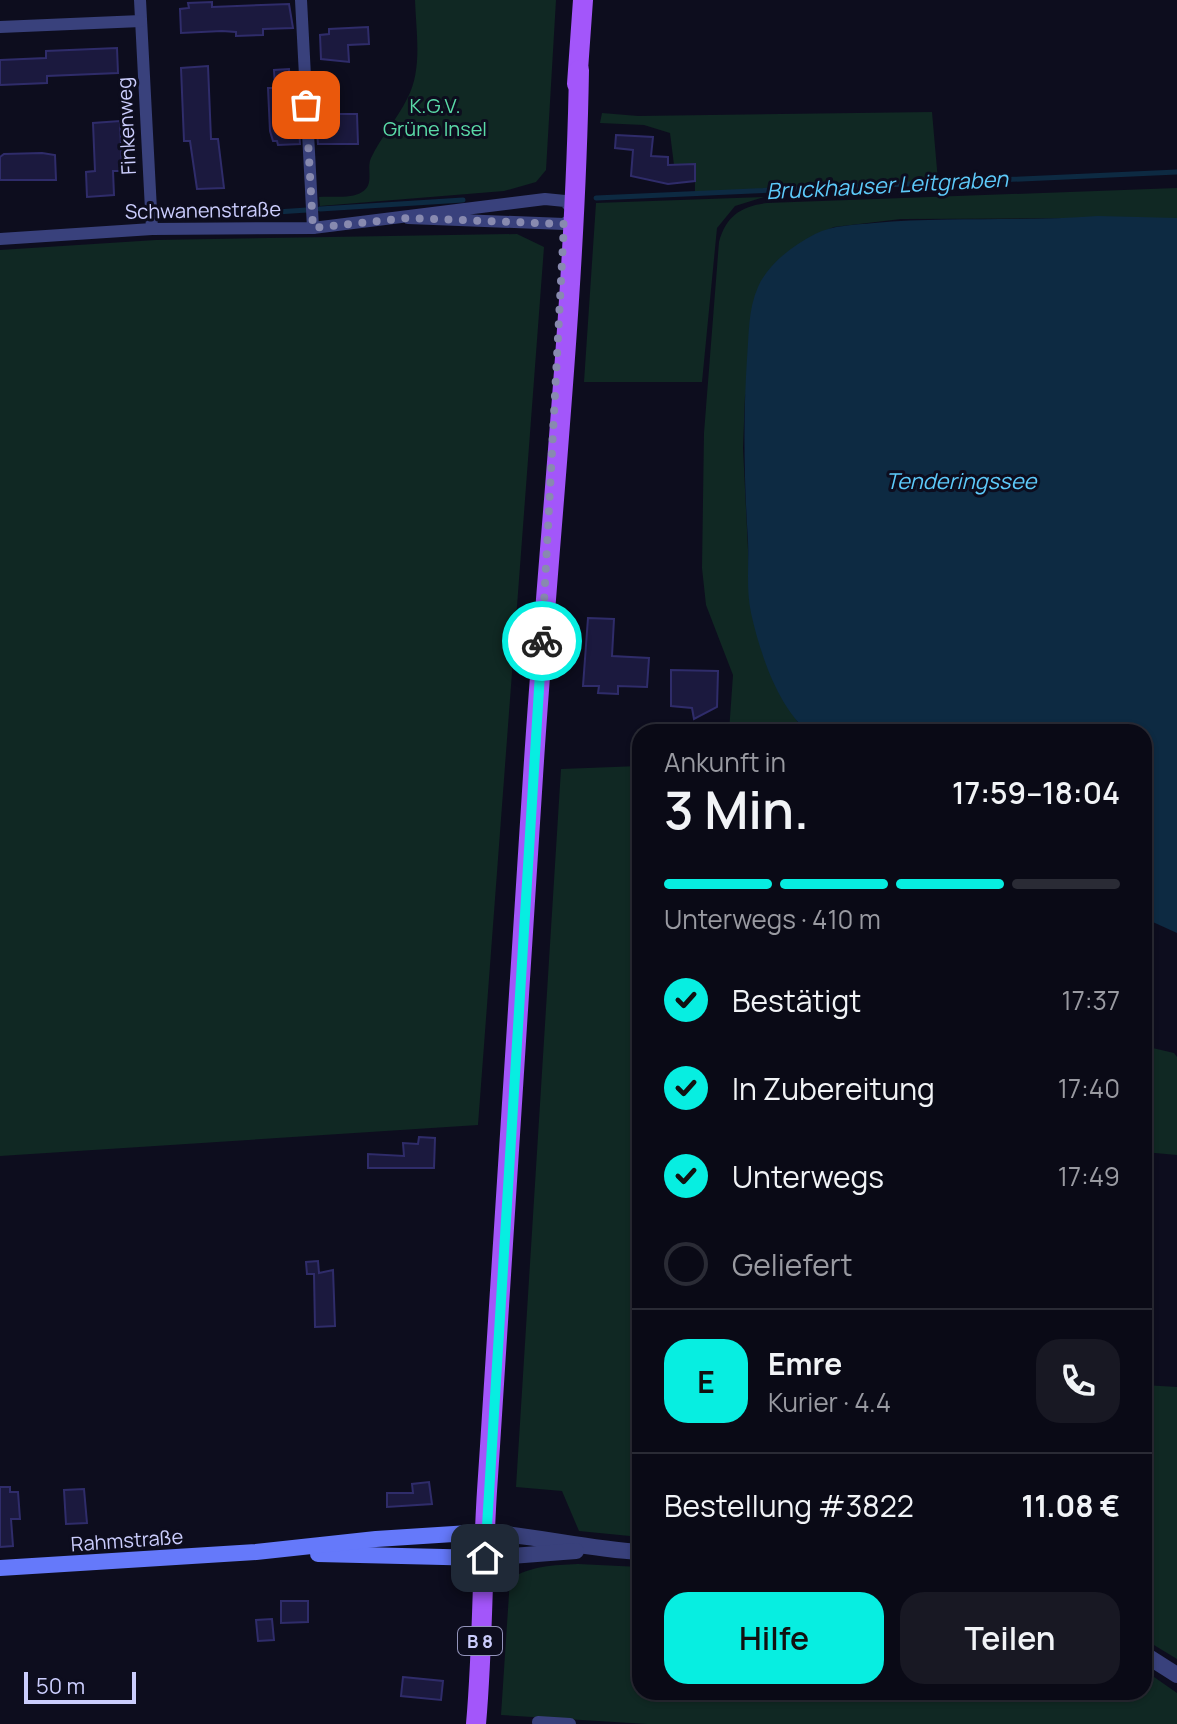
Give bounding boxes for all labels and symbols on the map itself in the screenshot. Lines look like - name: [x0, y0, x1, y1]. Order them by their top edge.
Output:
- pin: [272, 71, 340, 139]
- street label: Finkenweg: [110, 76, 142, 176]
- park label: K.G.V. Grüne Insel: [383, 92, 487, 142]
- water label: Bruckhauser Leitgraben: [765, 164, 1010, 206]
- street label: Schwanenstraße: [125, 195, 281, 225]
- water label: Tenderingssee: [886, 466, 1038, 496]
- courier: [502, 601, 582, 681]
- street label: Rahmstraße: [70, 1523, 184, 1557]
- pin: [451, 1524, 519, 1592]
- road number: B 8: [458, 1627, 502, 1655]
- scale bar: [24, 1668, 136, 1704]

